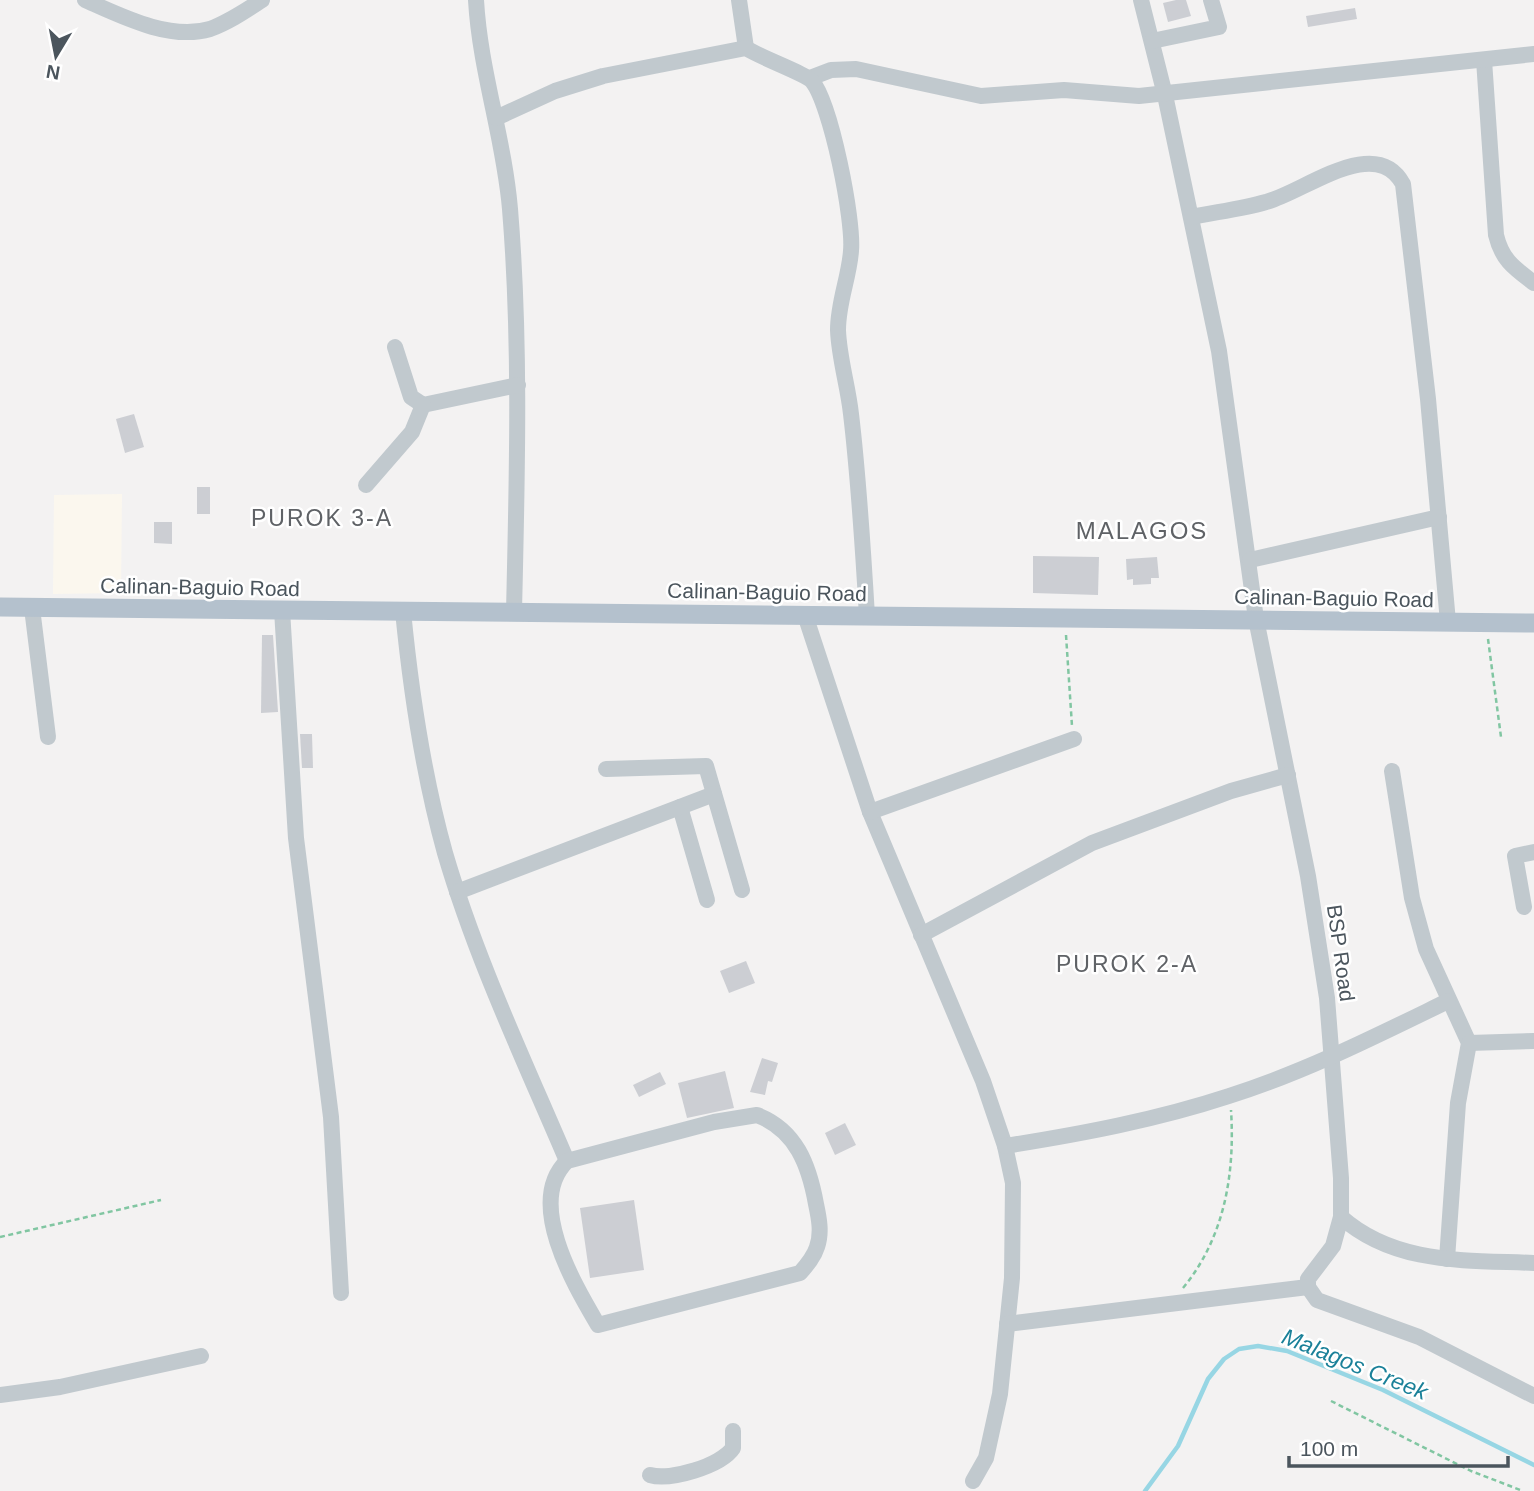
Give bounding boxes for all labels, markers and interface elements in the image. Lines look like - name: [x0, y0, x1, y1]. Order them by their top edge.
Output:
- north arrow: [21, 21, 91, 91]
- text: N: [45, 61, 62, 84]
- district label: PUROK 3-A: [251, 505, 393, 531]
- district label: MALAGOS: [1076, 517, 1208, 544]
- street label: Calinan-Baguio Road: [100, 574, 300, 600]
- street label: Calinan-Baguio Road: [667, 579, 867, 605]
- street label: Calinan-Baguio Road: [1234, 585, 1434, 611]
- street label: BSP Road: [1323, 903, 1359, 1003]
- district label: PUROK 2-A: [1056, 951, 1198, 977]
- water label: Malagos Creek: [1278, 1323, 1433, 1406]
- scale bar: [1289, 1424, 1508, 1468]
- text: 100 m: [1300, 1437, 1358, 1460]

